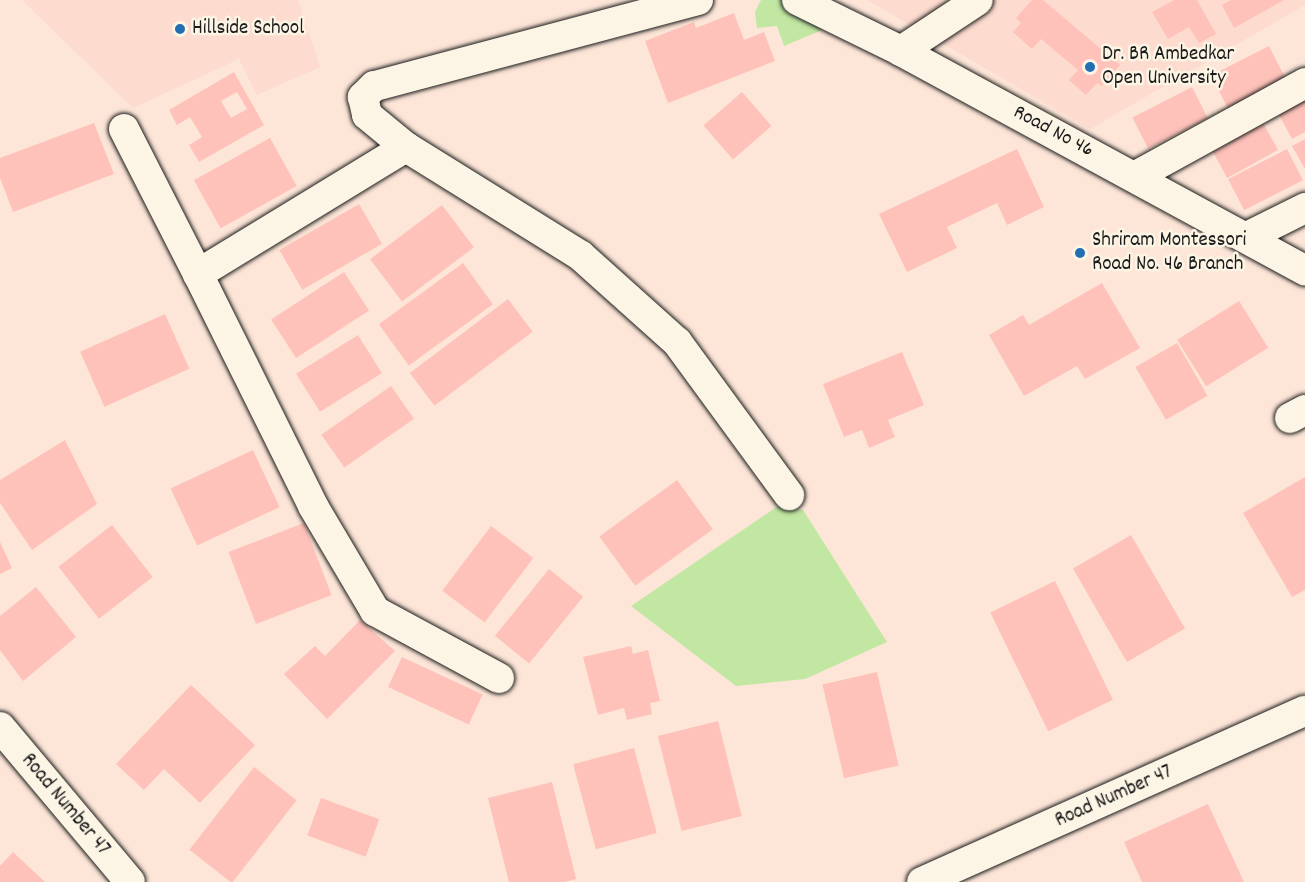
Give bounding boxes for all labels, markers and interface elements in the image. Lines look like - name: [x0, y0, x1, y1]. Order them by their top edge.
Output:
- place label: Hillside School: [192, 16, 304, 42]
- marker: Hillside School: [173, 22, 187, 36]
- place label: Dr. BR Ambedkar Open University: [1102, 42, 1234, 92]
- marker: Dr. BR Ambedkar Open University: [1083, 60, 1097, 74]
- street label: Road No 46: [1008, 100, 1098, 164]
- place label: Shriram Montessori Road No. 46 Branch: [1092, 228, 1246, 278]
- marker: Shriram Montessori Road No. 46 Branch: [1073, 246, 1087, 260]
- street label: Road Number 47: [15, 749, 115, 861]
- street label: Road Number 47: [1051, 760, 1177, 834]

